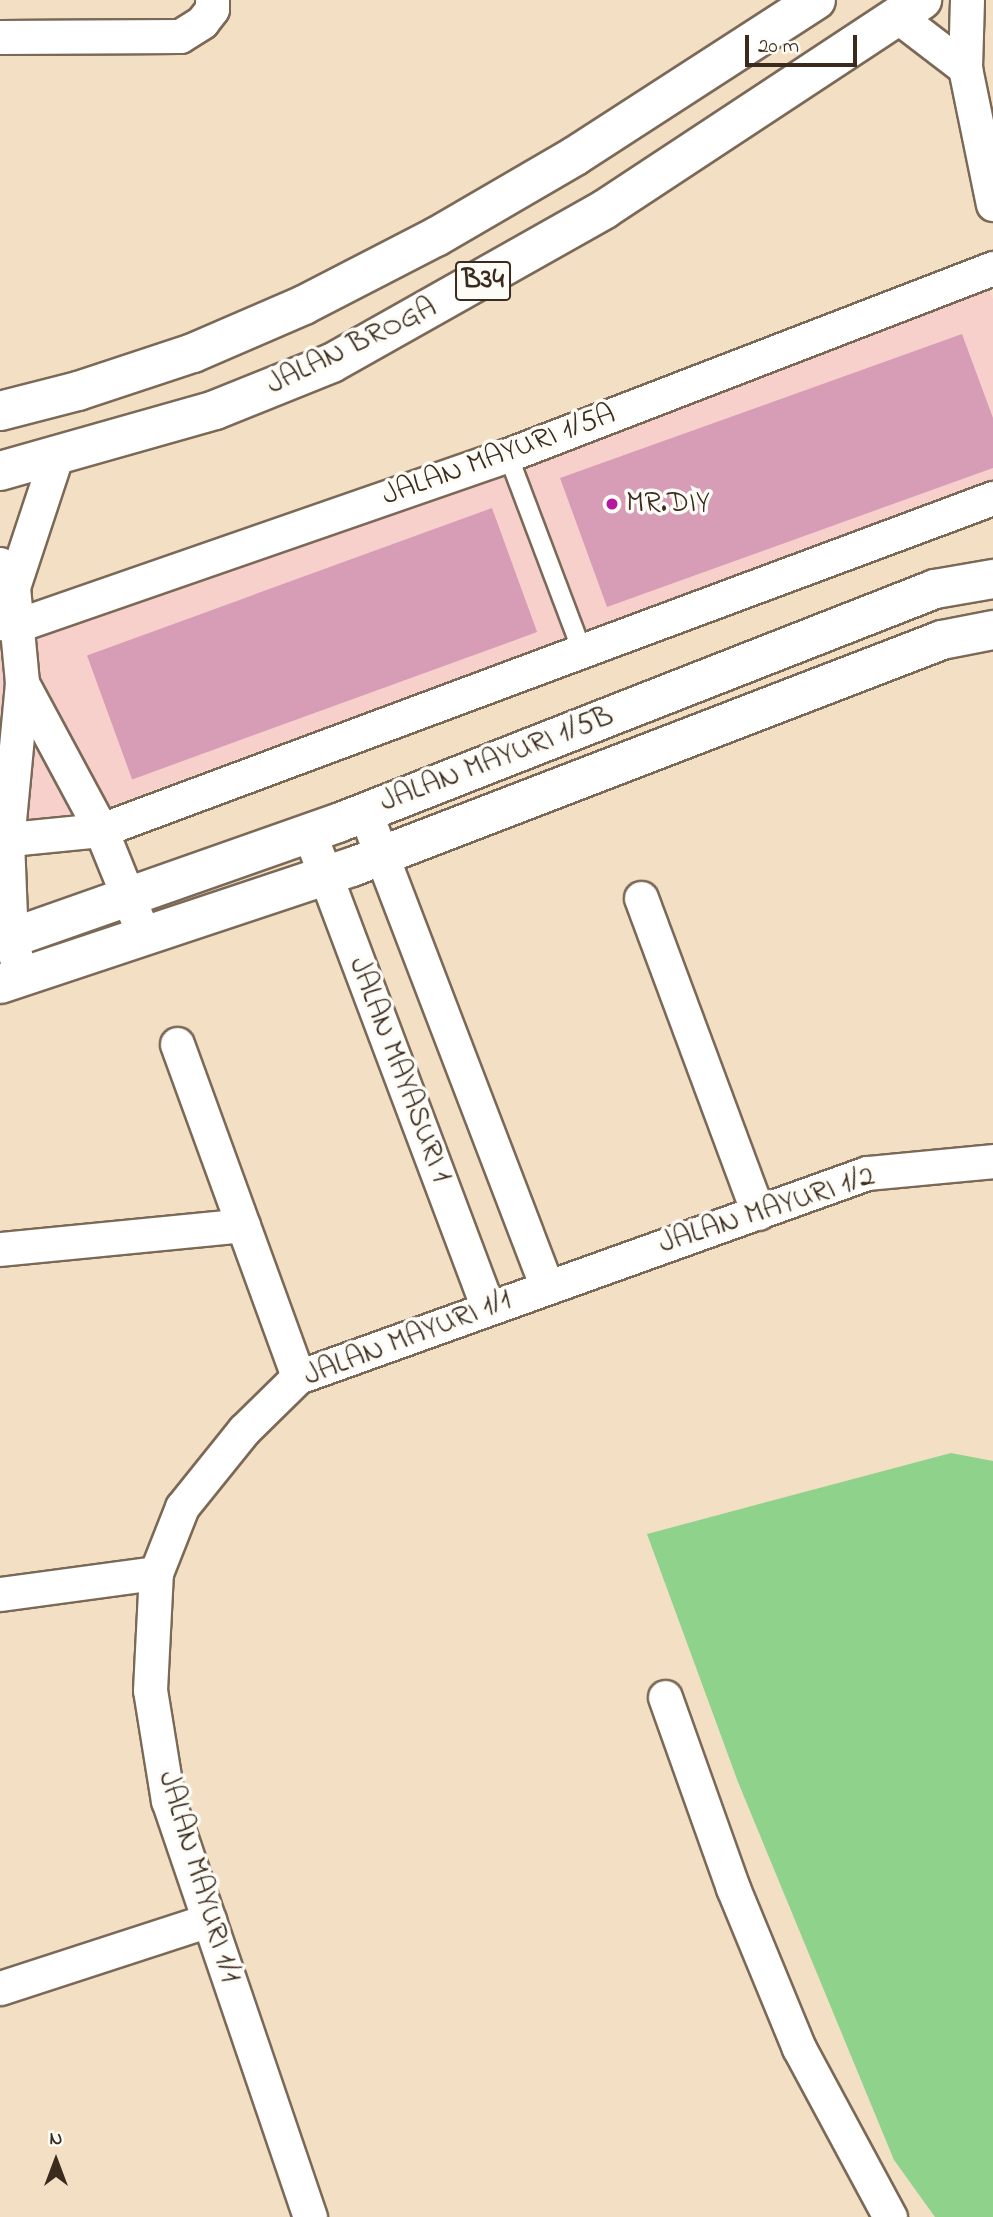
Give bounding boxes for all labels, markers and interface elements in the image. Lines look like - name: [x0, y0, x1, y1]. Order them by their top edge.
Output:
- scale bar: [748, 21, 860, 65]
- text: 20 m: [758, 32, 799, 62]
- road number: B34: [455, 256, 511, 306]
- street label: JALAN BROGA: [261, 290, 443, 404]
- street label: JALAN MAYURI 1/5A: [378, 397, 620, 515]
- place label: MR.DIY: [626, 486, 710, 522]
- marker: MR.DIY: [604, 496, 620, 512]
- street label: JALAN MAYURI 1/5B: [375, 699, 619, 821]
- street label: JALAN MAYASURI 1: [339, 952, 459, 1188]
- street label: JALAN MAYURI 1/2: [655, 1159, 879, 1263]
- street label: JALAN MAYURI 1/1: [299, 1283, 517, 1395]
- street label: JALAN MAYURI 1/1: [149, 1767, 247, 1987]
- north arrow: [21, 2126, 91, 2196]
- text: N: [50, 2126, 62, 2153]

